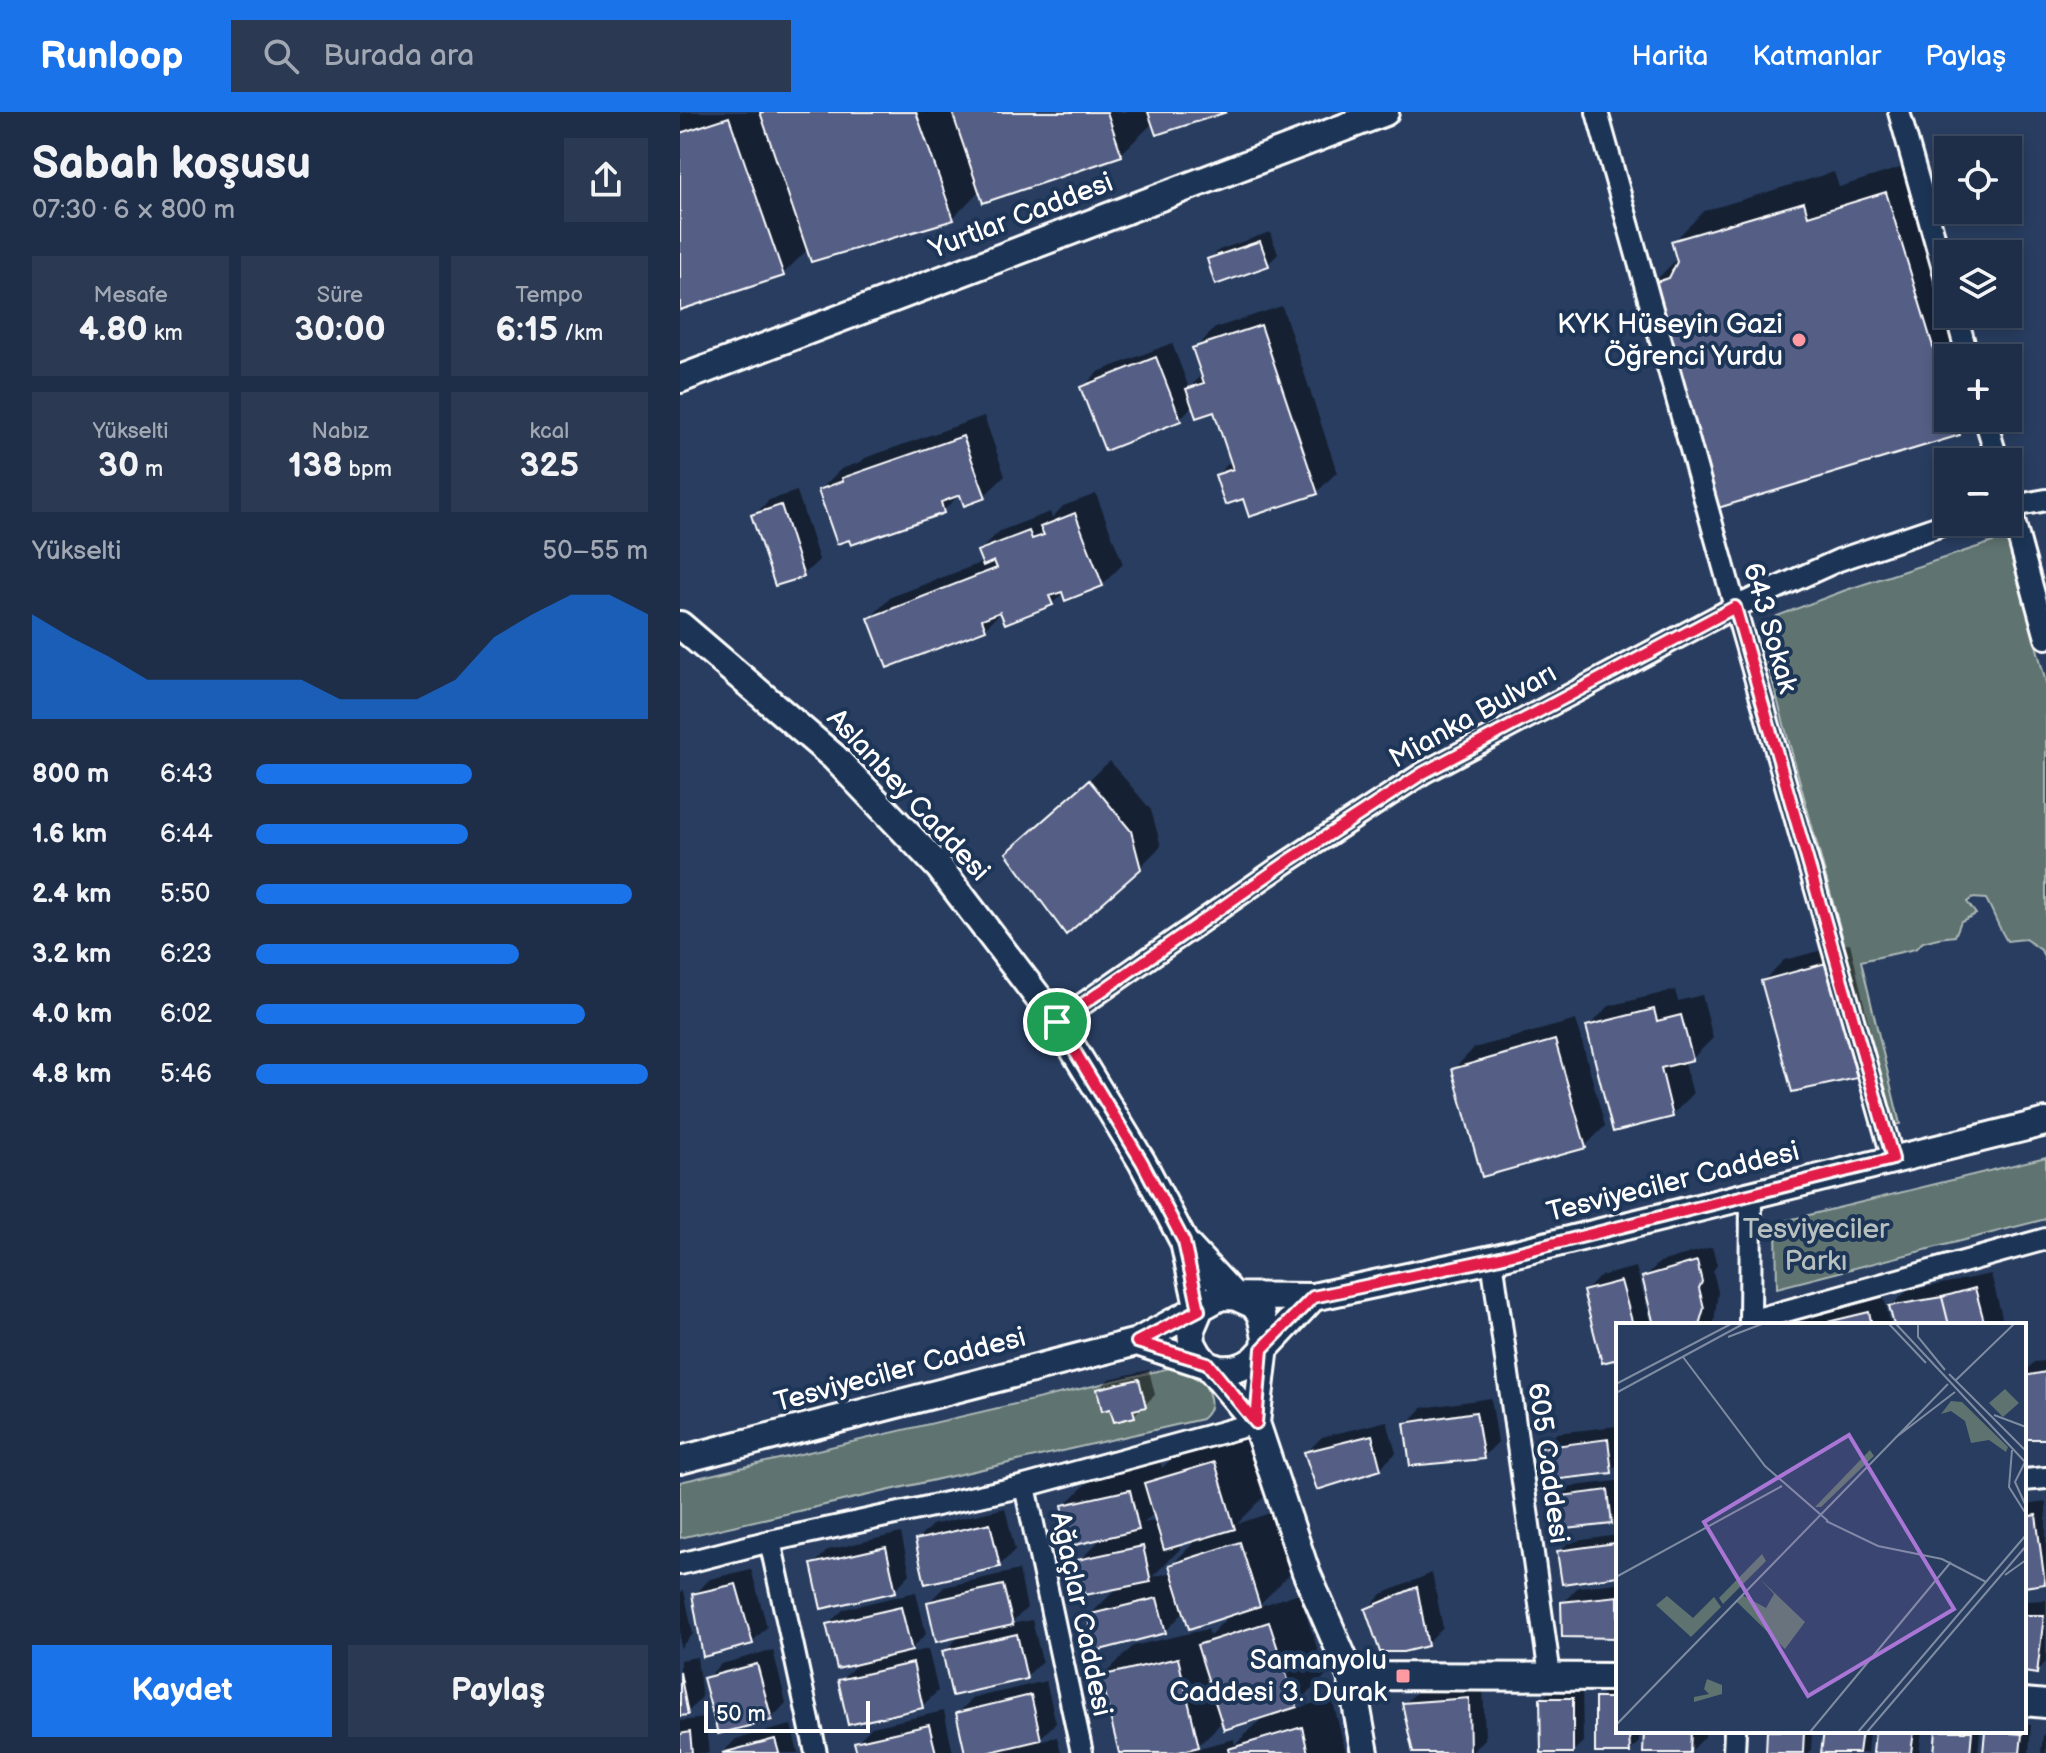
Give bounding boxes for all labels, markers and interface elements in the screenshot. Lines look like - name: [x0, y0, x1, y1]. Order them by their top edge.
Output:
- search box: [231, 20, 791, 92]
- text: Runloop: [40, 34, 183, 79]
- icon: search: [259, 34, 303, 78]
- text: Burada ara: [323, 38, 474, 74]
- text: Harita: [1632, 40, 1708, 73]
- text: Katmanlar: [1752, 40, 1881, 73]
- text: Paylaş: [1925, 40, 2006, 73]
- map controls: [1934, 136, 2022, 536]
- button: locate: [1934, 136, 2022, 224]
- text: Sabah koşusu: [32, 138, 311, 191]
- button: share: [564, 138, 648, 222]
- street label: Yurtlar Caddesi: [924, 166, 1118, 267]
- text: 07:30 · 6 × 800 m: [32, 195, 235, 226]
- button: layers: [1934, 240, 2022, 328]
- text: Mesafe: [93, 282, 168, 309]
- text: Süre: [317, 282, 363, 309]
- text: Tempo: [516, 282, 583, 309]
- place label: KYK Hüseyin Gazi Öğrenci Yurdu: [1557, 308, 1783, 373]
- text: 4.80: [79, 309, 148, 350]
- text: 30:00: [294, 309, 386, 350]
- text: 6:15: [496, 309, 558, 350]
- text: km: [148, 320, 183, 347]
- text: /km: [558, 320, 603, 347]
- marker: KYK Hüseyin Gazi Öğrenci Yurdu: [1790, 331, 1808, 349]
- button: +: [1934, 344, 2022, 432]
- text: Yükselti: [93, 418, 169, 445]
- text: Nabız: [311, 418, 369, 445]
- text: kcal: [530, 418, 569, 445]
- text: 30: [98, 445, 139, 486]
- text: 138: [288, 445, 343, 486]
- text: 325: [519, 445, 579, 486]
- button: −: [1934, 448, 2022, 536]
- text: m: [139, 456, 163, 483]
- text: bpm: [343, 456, 392, 483]
- text: Yükselti: [32, 536, 122, 567]
- text: 50–55 m: [542, 536, 648, 567]
- street label: 643 Sokak: [1736, 559, 1804, 697]
- street label: Mianka Bulvarı: [1384, 657, 1562, 775]
- street label: Aslanbey Caddesi: [820, 702, 996, 888]
- text: 800 m: [32, 759, 109, 790]
- text: 6:43: [160, 759, 213, 790]
- text: 1.6 km: [32, 819, 107, 850]
- text: 6:44: [160, 819, 213, 850]
- text: 2.4 km: [32, 879, 111, 910]
- text: 5:50: [160, 879, 210, 910]
- text: 3.2 km: [32, 939, 111, 970]
- text: 6:23: [160, 939, 212, 970]
- pin: [1023, 988, 1091, 1056]
- text: 4.0 km: [32, 999, 112, 1030]
- text: 6:02: [160, 999, 212, 1030]
- icon: arrive: [1035, 1000, 1079, 1044]
- text: 4.8 km: [32, 1059, 111, 1090]
- text: 5:46: [160, 1059, 212, 1090]
- street label: Tesviyeciler Caddesi: [1543, 1135, 1803, 1229]
- park label: Tesviyeciler Parkı: [1743, 1213, 1890, 1278]
- street label: Tesviyeciler Caddesi: [771, 1321, 1029, 1419]
- inset map: [1616, 1323, 2026, 1733]
- street label: 605 Caddesi: [1520, 1380, 1576, 1546]
- street label: Ağaçlar Caddesi: [1043, 1509, 1119, 1719]
- place label: Samanyolu Caddesi 3. Durak: [1169, 1644, 1387, 1709]
- button: Kaydet: [32, 1645, 332, 1737]
- button: Paylaş: [348, 1645, 648, 1737]
- marker: Samanyolu Caddesi 3. Durak: [1394, 1667, 1412, 1685]
- scale bar: [704, 1697, 870, 1733]
- text: 50 m: [716, 1701, 766, 1728]

